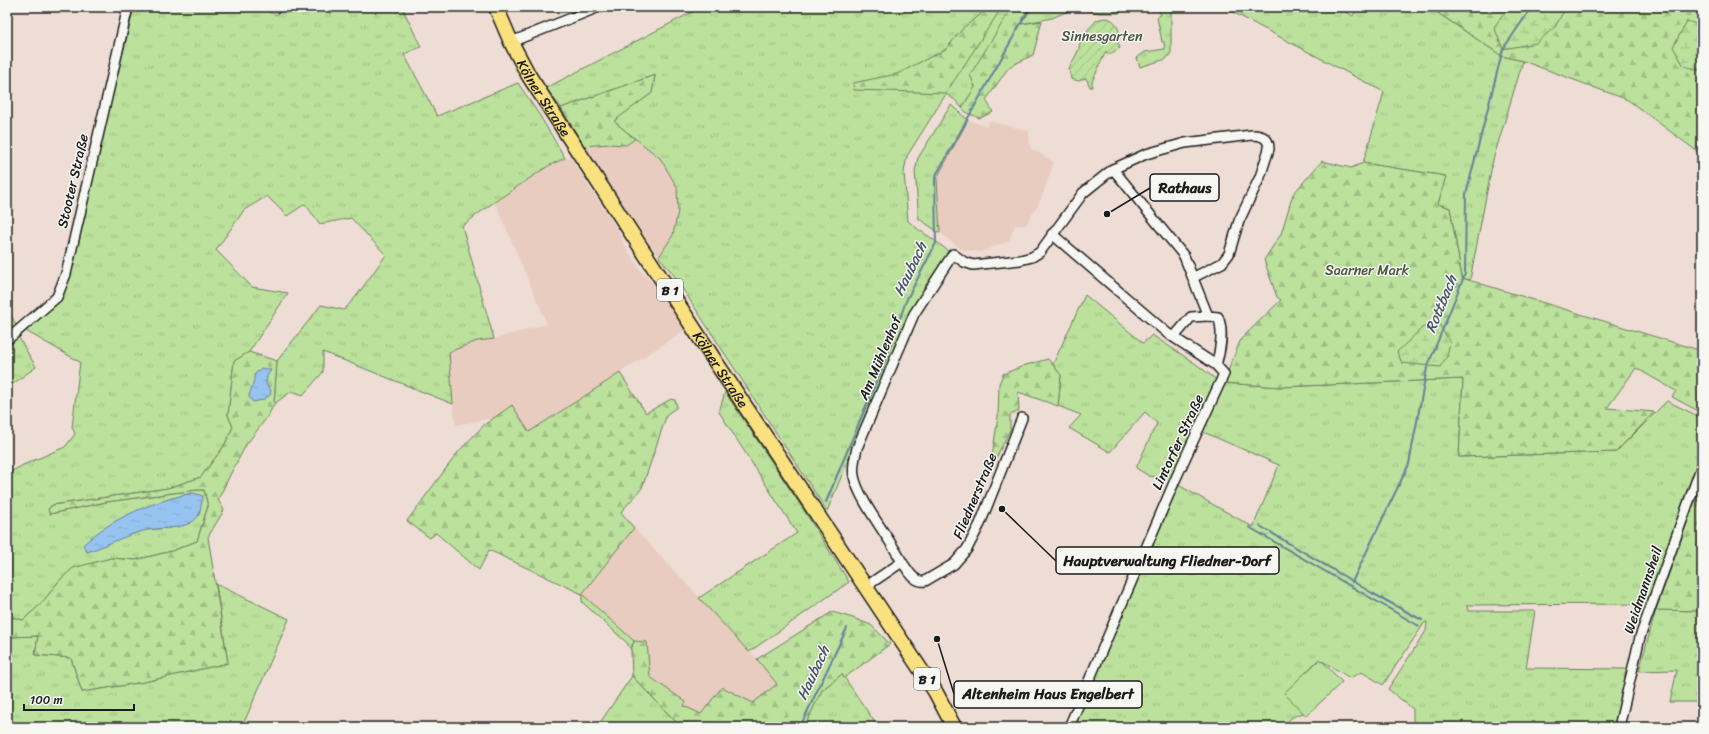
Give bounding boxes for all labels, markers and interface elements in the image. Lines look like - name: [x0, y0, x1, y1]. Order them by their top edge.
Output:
- park label: Sinnesgarten: [1062, 24, 1143, 49]
- street label: Kölner Straße: [510, 55, 578, 142]
- street label: Stooter Straße: [50, 131, 96, 231]
- callout: Rathaus: [1150, 174, 1219, 201]
- text: Rathaus: [1158, 175, 1212, 201]
- water label: Haubach: [886, 237, 935, 300]
- park label: Saarner Mark: [1325, 258, 1410, 283]
- water label: Rottbach: [1418, 270, 1465, 337]
- road number: B 1: [657, 279, 683, 301]
- street label: Am Mühlenhof: [851, 310, 910, 405]
- street label: Kölner Straße: [686, 326, 756, 413]
- street label: Lintorfer Straße: [1145, 390, 1211, 494]
- street label: Fliednerstraße: [946, 449, 1004, 543]
- street label: Weidmannsheil: [1616, 542, 1670, 637]
- callout: Hauptverwaltung Fliedner-Dorf: [1056, 547, 1279, 574]
- text: Hauptverwaltung Fliedner-Dorf: [1062, 548, 1272, 574]
- water label: Haubach: [789, 641, 837, 704]
- road number: B 1: [914, 668, 940, 690]
- callout: Altenheim Haus Engelbert: [954, 681, 1142, 708]
- text: Altenheim Haus Engelbert: [961, 681, 1135, 707]
- scale bar: [24, 686, 134, 712]
- text: 100 m: [30, 689, 63, 711]

